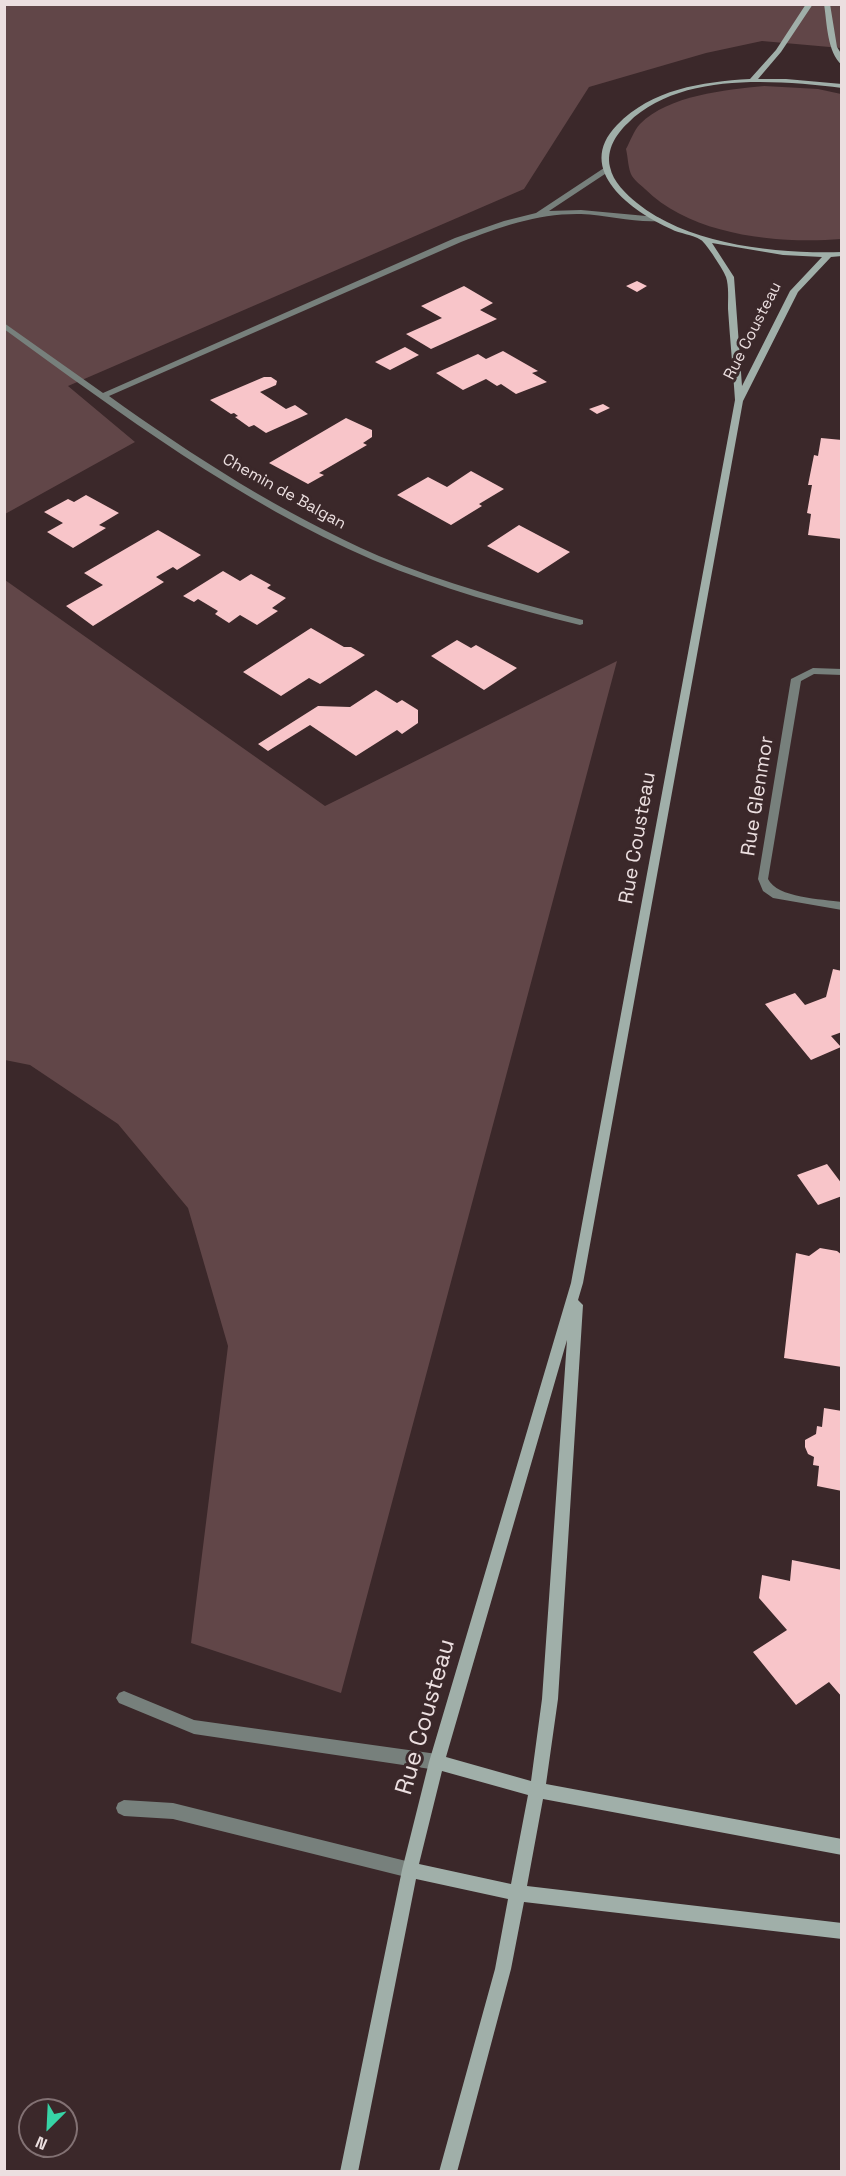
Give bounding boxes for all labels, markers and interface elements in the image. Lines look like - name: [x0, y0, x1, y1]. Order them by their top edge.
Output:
- street label: Rue Cousteau: [720, 279, 786, 383]
- street label: Chemin de Balgan: [219, 450, 349, 534]
- street label: Rue Glenmor: [737, 734, 779, 858]
- street label: Rue Cousteau: [615, 770, 661, 906]
- street label: Rue Cousteau: [390, 1636, 462, 1798]
- north arrow: [18, 2098, 78, 2158]
- text: N: [32, 2131, 50, 2155]

